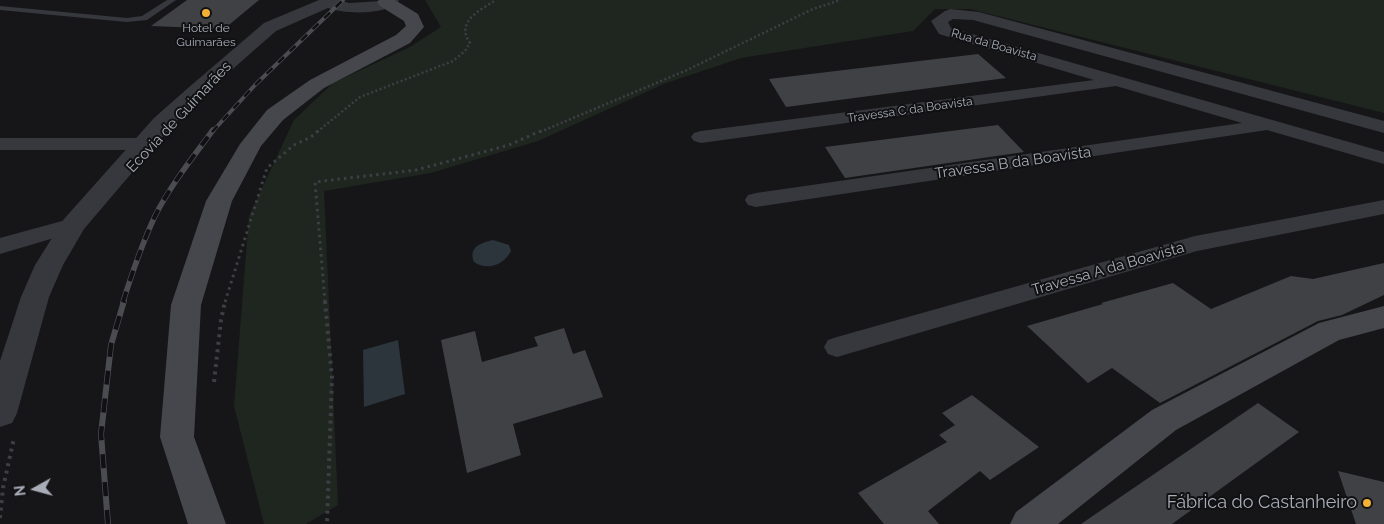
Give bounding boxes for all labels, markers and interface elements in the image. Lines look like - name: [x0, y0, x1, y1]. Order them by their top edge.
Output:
- marker: Hotel de Guimarães: [200, 7, 212, 19]
- place label: Hotel de Guimarães: [176, 21, 236, 49]
- street label: Rua da Boavista: [950, 26, 1038, 64]
- street label: Ecovia de Guimarães: [123, 58, 235, 176]
- street label: Travessa C da Boavista: [846, 94, 974, 126]
- street label: Travessa B da Boavista: [934, 143, 1092, 183]
- street label: Travessa A da Boavista: [1030, 239, 1186, 299]
- north arrow: [10, 464, 60, 514]
- text: N: [12, 485, 29, 497]
- place label: Fábrica do Castanheiro: [1167, 492, 1357, 514]
- marker: Fábrica do Castanheiro: [1361, 497, 1373, 509]

